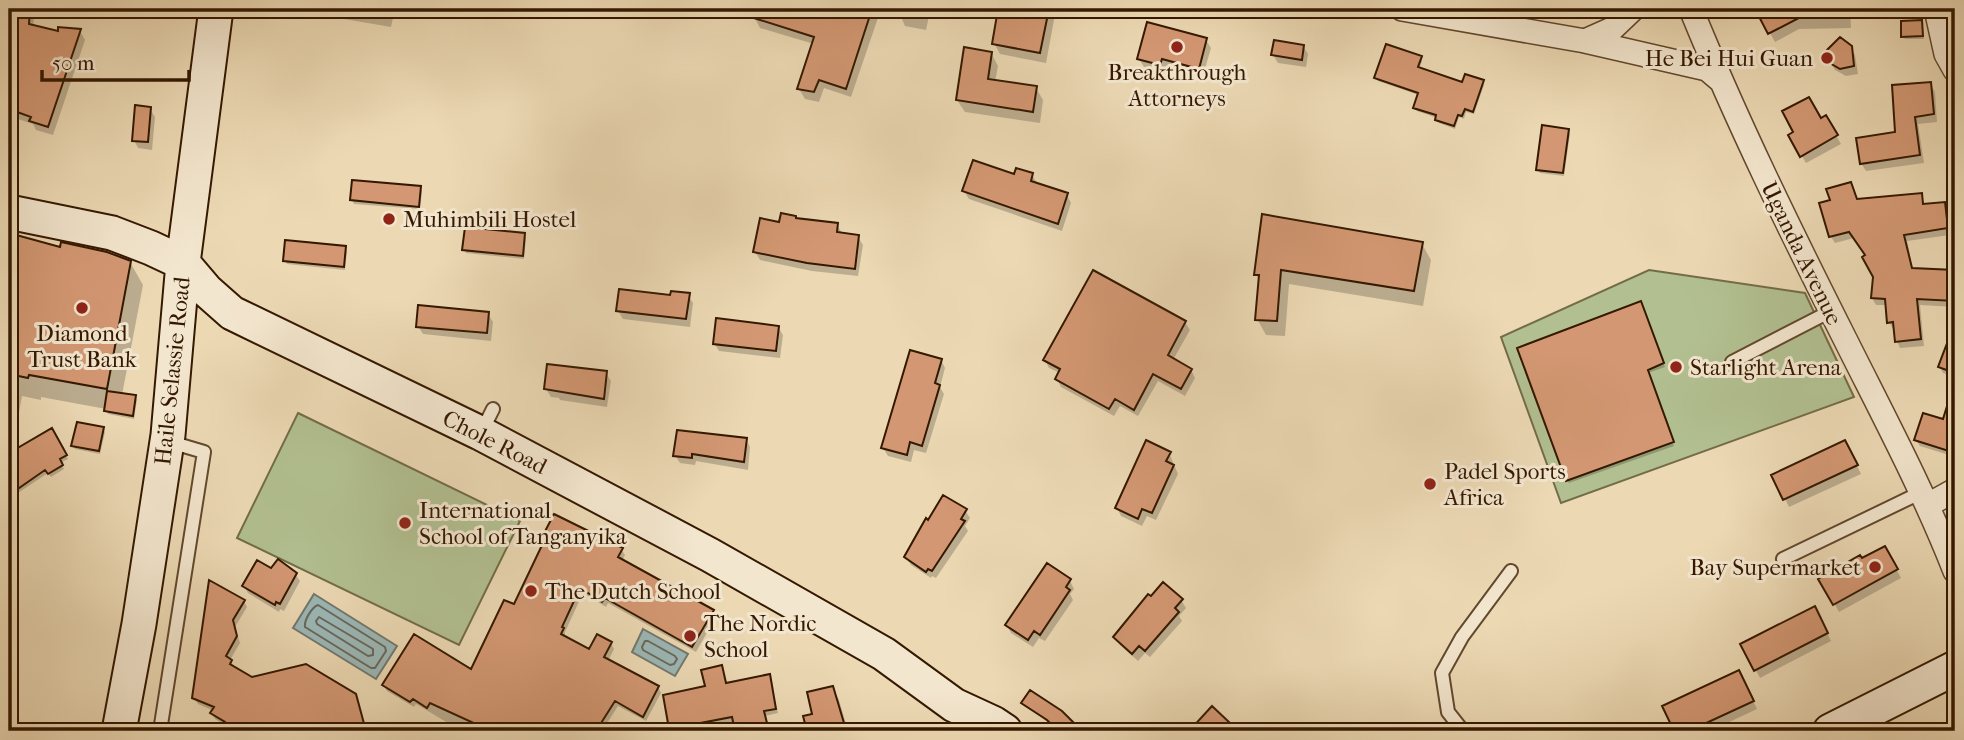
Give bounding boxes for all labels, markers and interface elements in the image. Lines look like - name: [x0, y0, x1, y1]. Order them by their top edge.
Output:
- scale bar: [42, 38, 189, 82]
- marker: Breakthrough Attorneys: [1169, 39, 1185, 55]
- place label: He Bei Hui Guan: [1645, 45, 1814, 72]
- marker: He Bei Hui Guan: [1819, 50, 1835, 66]
- text: 50 m: [52, 51, 95, 75]
- place label: Breakthrough Attorneys: [1108, 59, 1247, 112]
- street label: Uganda Avenue: [1755, 177, 1848, 329]
- place label: Muhimbili Hostel: [403, 206, 577, 233]
- marker: Muhimbili Hostel: [381, 211, 397, 227]
- street label: Haile Selassie Road: [149, 275, 196, 467]
- marker: Diamond Trust Bank: [74, 300, 90, 316]
- place label: Diamond Trust Bank: [27, 320, 138, 373]
- place label: Starlight Arena: [1690, 354, 1842, 381]
- marker: Starlight Arena: [1668, 359, 1684, 375]
- street label: Chole Road: [438, 405, 552, 480]
- place label: Padel Sports Africa: [1443, 458, 1566, 511]
- marker: Padel Sports Africa: [1422, 476, 1438, 492]
- place label: International School of Tanganyika: [419, 497, 627, 550]
- marker: International School of Tanganyika: [397, 515, 413, 531]
- place label: Bay Supermarket: [1690, 554, 1861, 581]
- marker: Bay Supermarket: [1867, 559, 1883, 575]
- place label: The Dutch School: [545, 578, 722, 605]
- marker: The Dutch School: [523, 583, 539, 599]
- place label: The Nordic School: [704, 610, 816, 663]
- marker: The Nordic School: [682, 628, 698, 644]

